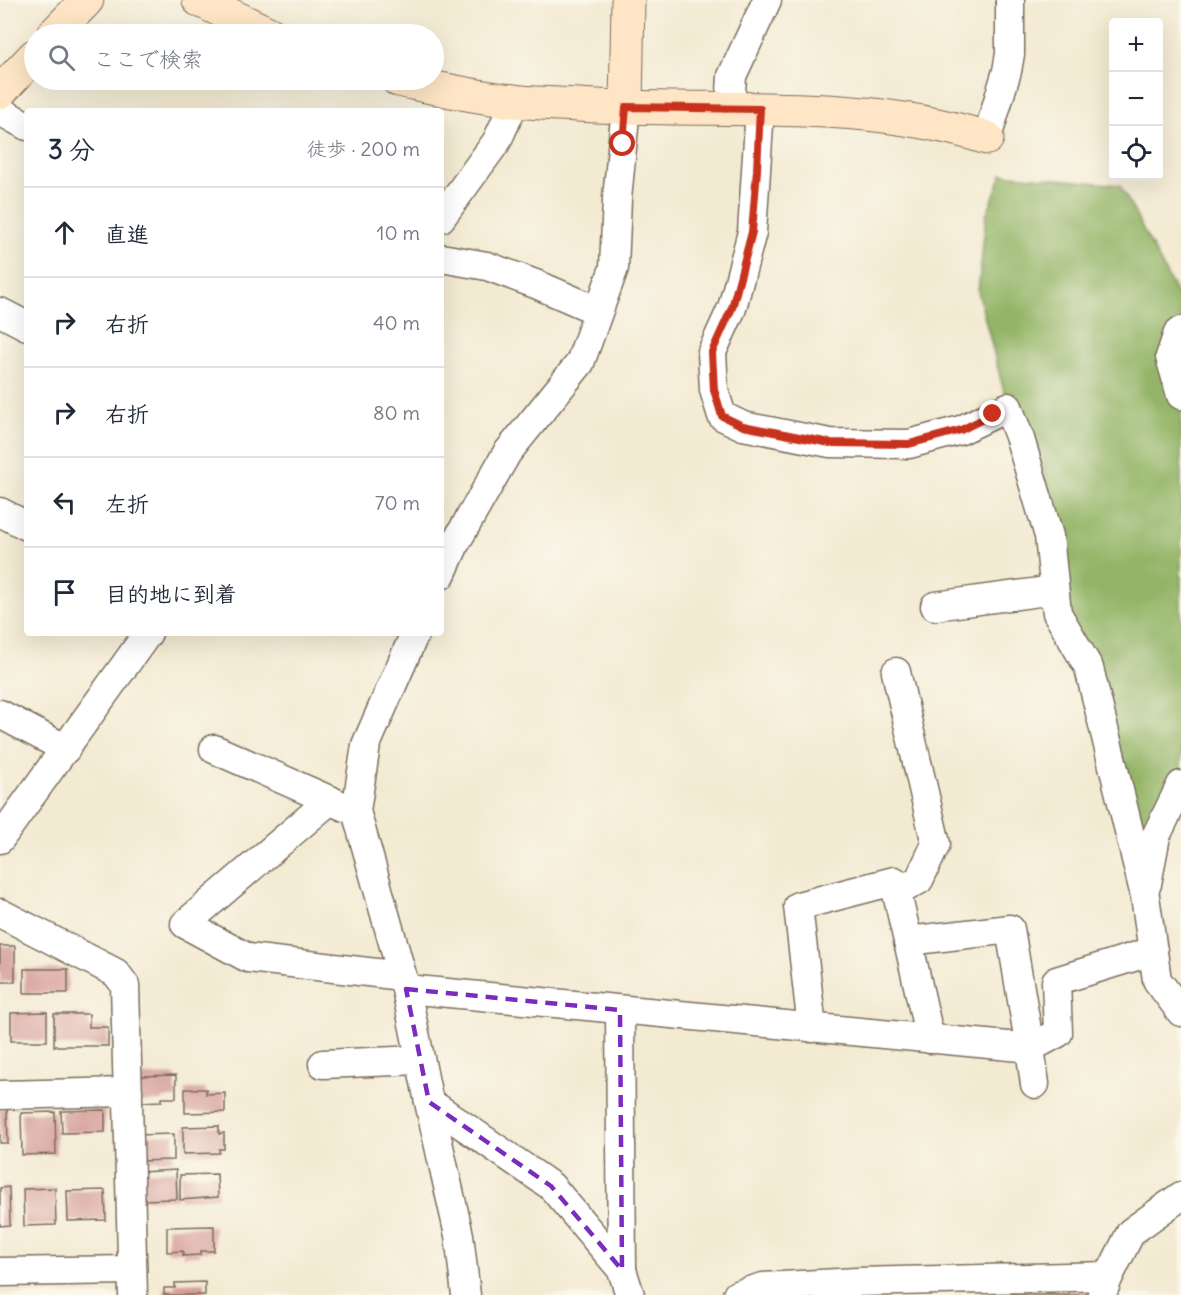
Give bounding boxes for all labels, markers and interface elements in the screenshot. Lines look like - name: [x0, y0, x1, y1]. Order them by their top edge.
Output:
- map controls: [1109, 18, 1163, 180]
- button: +: [1109, 18, 1163, 72]
- search box: [24, 24, 444, 90]
- icon: search: [45, 41, 78, 74]
- text: ここで検索: [93, 45, 203, 73]
- button: −: [1109, 72, 1163, 126]
- button: locate: [1109, 126, 1163, 180]
- route start: [609, 130, 635, 156]
- text: 3 分: [48, 133, 95, 166]
- text: 徒歩 · 200 m: [306, 136, 420, 161]
- icon: ahead: [48, 216, 81, 249]
- text: 直進: [105, 220, 149, 248]
- text: 10 m: [377, 220, 420, 245]
- icon: right: [48, 306, 81, 339]
- text: 右折: [105, 310, 149, 338]
- text: 40 m: [373, 310, 420, 335]
- icon: right: [48, 396, 81, 429]
- text: 右折: [105, 400, 149, 428]
- text: 80 m: [373, 400, 420, 425]
- route end: [979, 400, 1005, 426]
- icon: left: [48, 486, 81, 519]
- text: 左折: [105, 490, 149, 518]
- text: 70 m: [375, 490, 420, 515]
- icon: arrive: [48, 576, 81, 609]
- text: 目的地に到着: [105, 580, 237, 608]

